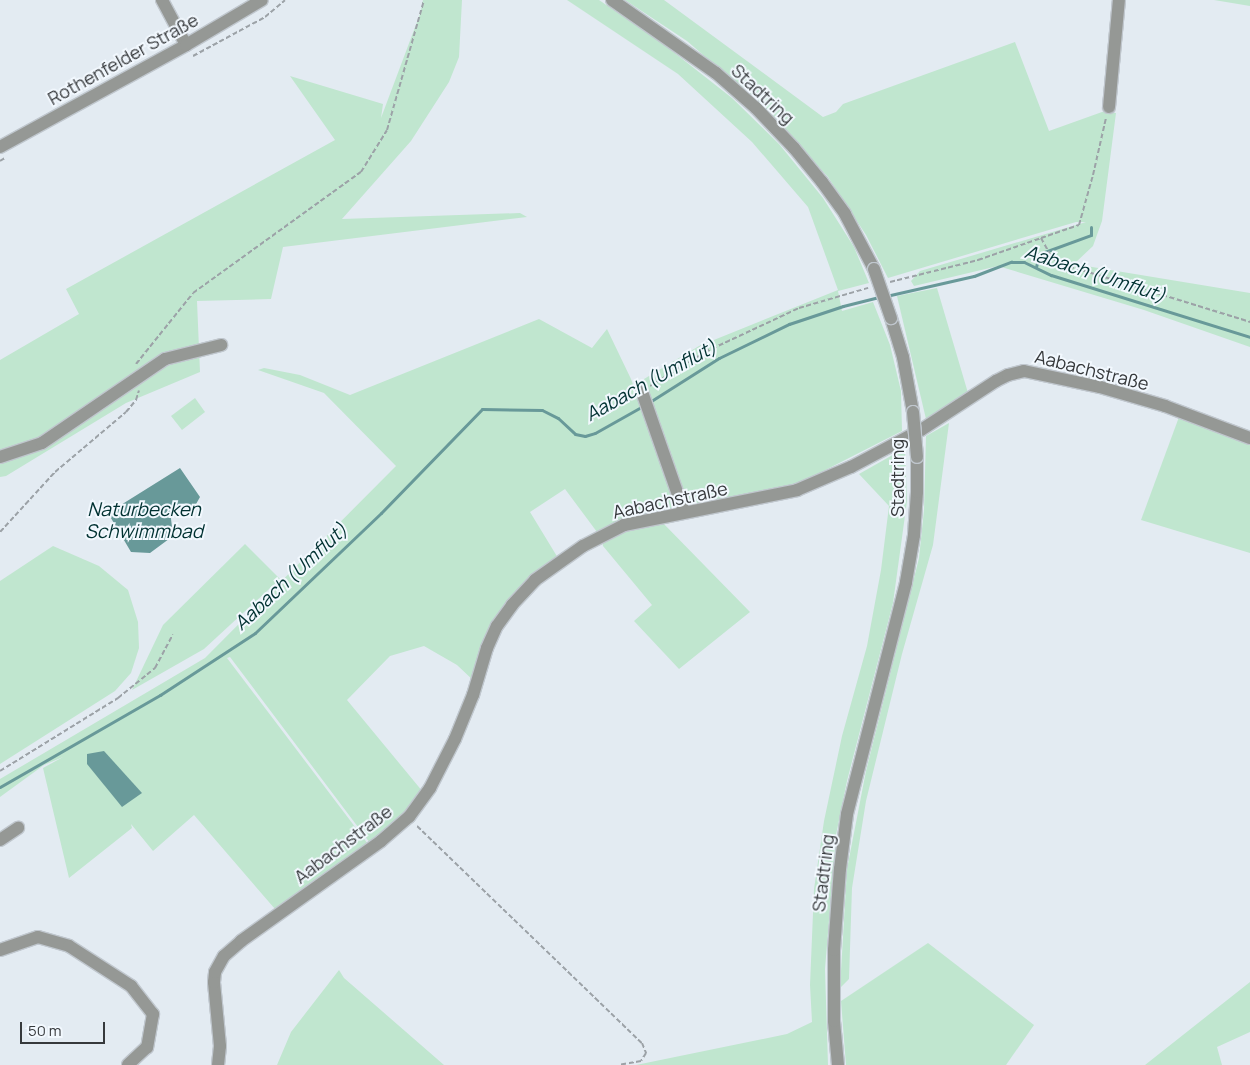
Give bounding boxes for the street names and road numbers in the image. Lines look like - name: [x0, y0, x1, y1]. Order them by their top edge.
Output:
- street label: Rothenfelder Straße: [44, 9, 202, 109]
- street label: Stadtring: [727, 59, 799, 129]
- street label: Aabachstraße: [1033, 345, 1151, 395]
- street label: Stadtring: [886, 439, 908, 517]
- street label: Aabachstraße: [611, 477, 729, 523]
- street label: Aabachstraße: [290, 800, 396, 888]
- street label: Stadtring: [808, 833, 838, 913]

